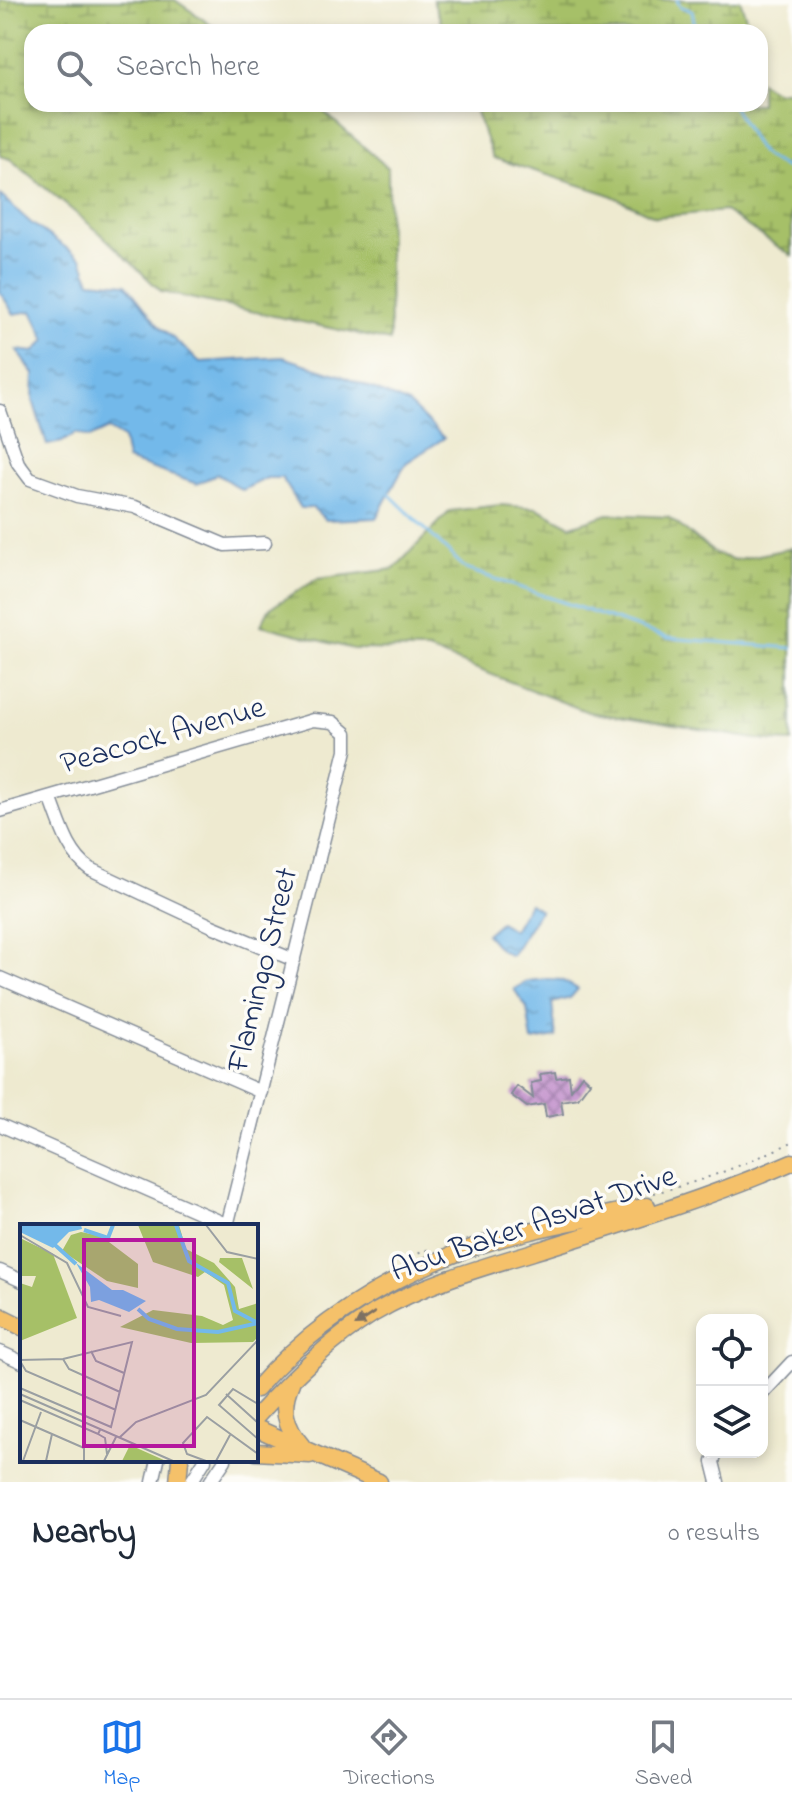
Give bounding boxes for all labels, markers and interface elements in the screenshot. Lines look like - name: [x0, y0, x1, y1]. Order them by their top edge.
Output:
- search box: [24, 24, 768, 112]
- icon: search: [52, 46, 96, 90]
- text: Search here: [116, 46, 260, 90]
- street label: Peacock Avenue: [55, 685, 272, 789]
- street label: Flamingo Street: [216, 862, 312, 1078]
- street label: Abu Baker Asvat Drive: [385, 1154, 684, 1296]
- inset map: [20, 1224, 258, 1462]
- one-way arrow: [354, 1312, 376, 1326]
- map controls: [696, 1314, 768, 1458]
- button: locate: [696, 1314, 768, 1386]
- button: layers: [696, 1386, 768, 1458]
- text: Nearby: [32, 1509, 136, 1559]
- text: 0 results: [668, 1515, 760, 1553]
- tab: Map: [100, 1715, 144, 1795]
- tab: Directions: [344, 1715, 435, 1795]
- tab: Saved: [635, 1715, 692, 1795]

